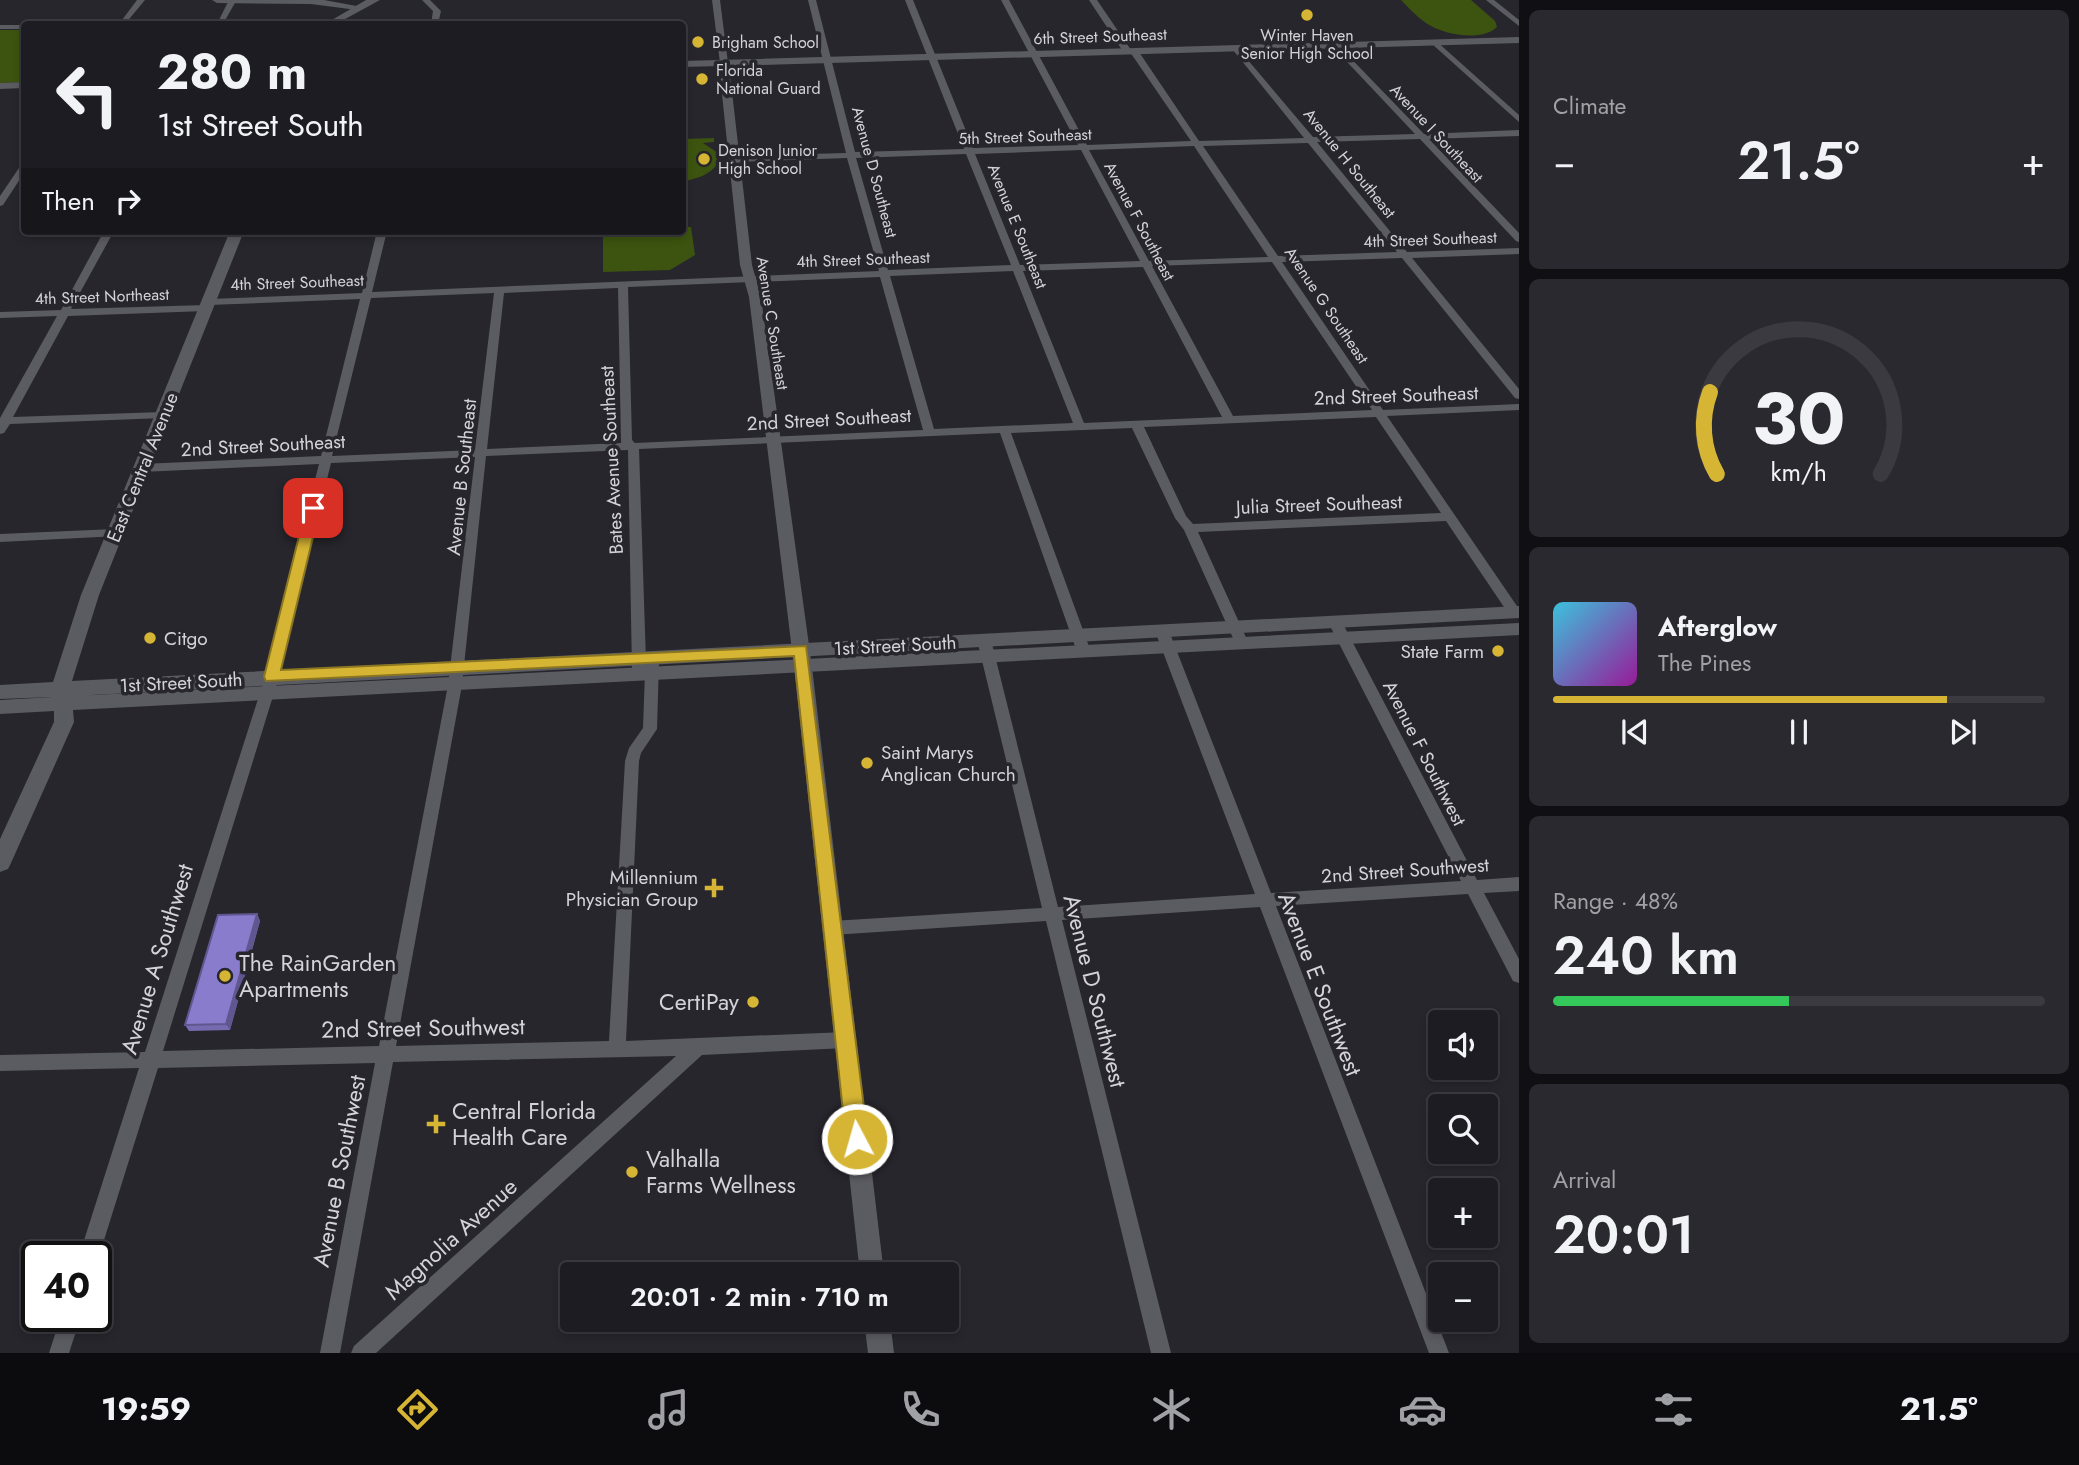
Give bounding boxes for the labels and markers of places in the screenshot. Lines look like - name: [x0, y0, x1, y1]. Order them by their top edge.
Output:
- marker: Winter Haven Senior High School: [1299, 7, 1315, 23]
- place label: Winter Haven Senior High School: [1241, 24, 1373, 65]
- place label: Brigham School: [712, 31, 819, 54]
- marker: Brigham School: [690, 34, 706, 50]
- place label: Florida National Guard: [716, 59, 821, 100]
- marker: Florida National Guard: [694, 71, 710, 87]
- place label: Denison Junior High School: [718, 139, 818, 180]
- marker: Denison Junior High School: [696, 151, 712, 167]
- pin: [283, 478, 343, 538]
- place label: Citgo: [164, 625, 208, 652]
- marker: Citgo: [142, 630, 158, 646]
- place label: State Farm: [1400, 638, 1484, 665]
- marker: State Farm: [1490, 643, 1506, 659]
- place label: Saint Marys Anglican Church: [881, 739, 1016, 788]
- marker: Saint Marys Anglican Church: [859, 755, 875, 771]
- place label: Millennium Physician Group: [566, 864, 698, 913]
- marker: Millennium Physician Group: [704, 878, 724, 898]
- place label: The RainGarden Apartments: [239, 946, 396, 1006]
- marker: The RainGarden Apartments: [217, 968, 233, 984]
- place label: CertiPay: [659, 985, 740, 1019]
- marker: CertiPay: [745, 994, 761, 1010]
- place label: Central Florida Health Care: [452, 1094, 596, 1154]
- marker: Central Florida Health Care: [426, 1114, 446, 1134]
- place label: Valhalla Farms Wellness: [646, 1142, 796, 1202]
- marker: Valhalla Farms Wellness: [624, 1164, 640, 1180]

